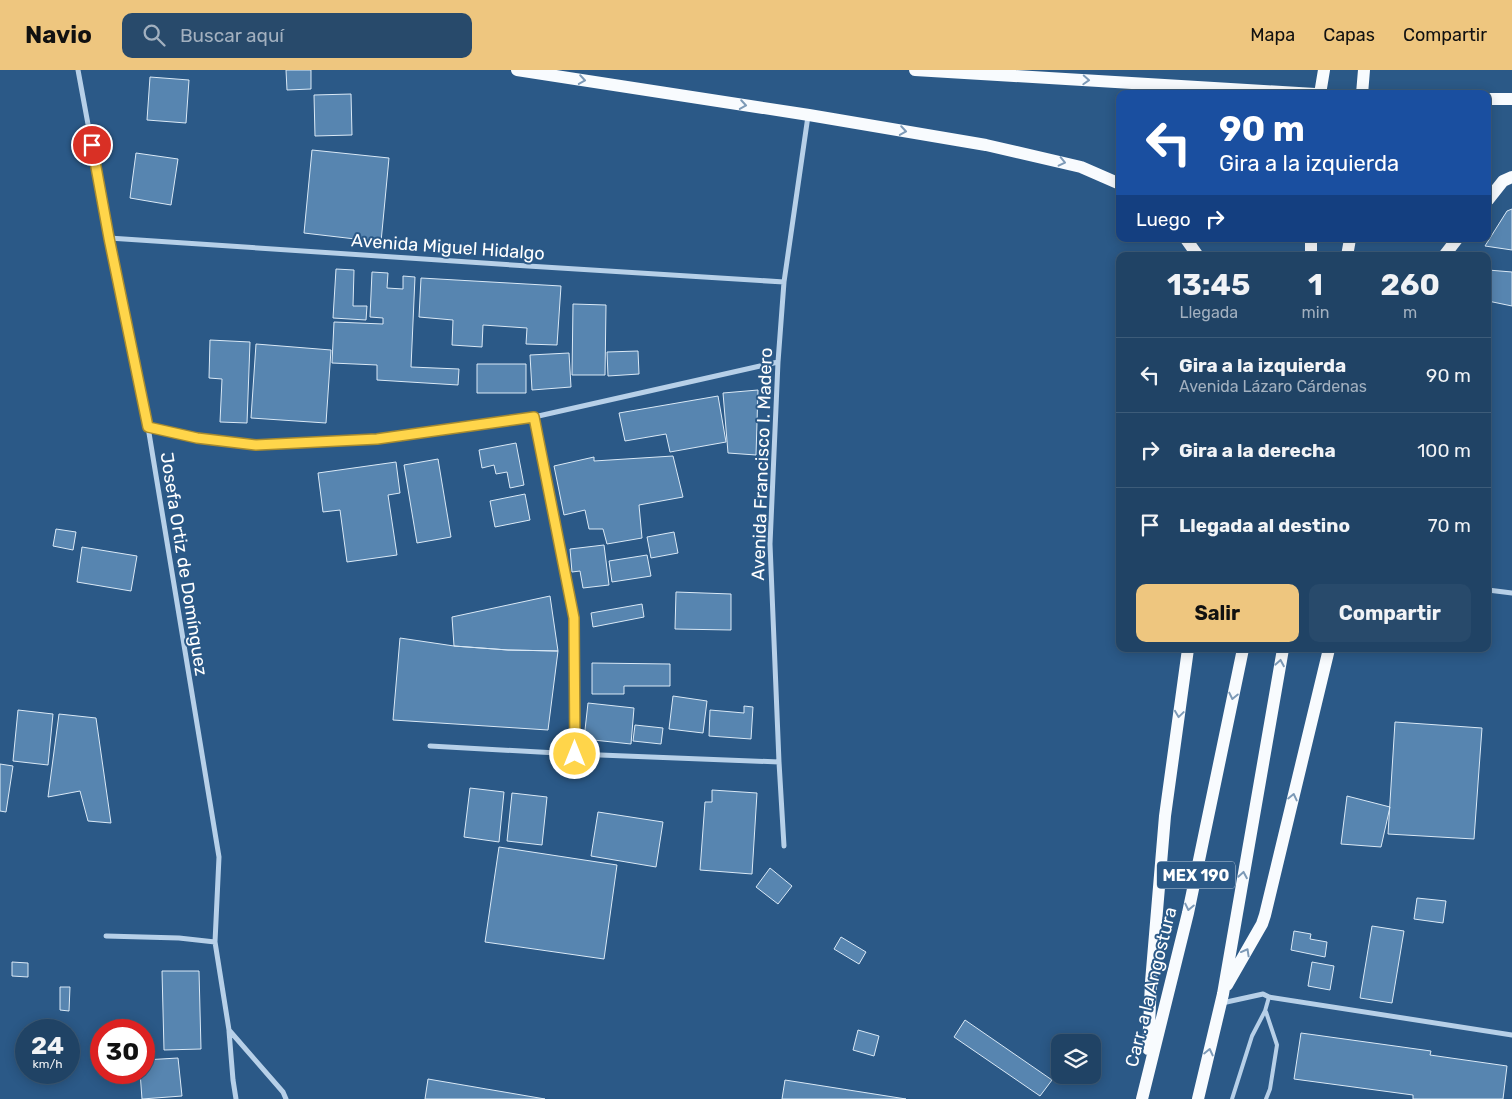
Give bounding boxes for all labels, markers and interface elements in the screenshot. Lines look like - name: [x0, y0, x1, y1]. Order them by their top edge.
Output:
- search box: [122, 13, 472, 58]
- text: Navio: [25, 21, 92, 49]
- icon: search: [140, 21, 168, 49]
- text: Buscar aquí: [180, 24, 284, 47]
- text: Mapa: [1250, 24, 1295, 46]
- text: Capas: [1323, 24, 1375, 46]
- text: Compartir: [1403, 24, 1487, 46]
- one-way arrow: [578, 75, 586, 85]
- one-way arrow: [1083, 75, 1091, 86]
- one-way arrow: [739, 99, 747, 110]
- text: 90 m: [1219, 108, 1305, 150]
- icon: left: [1136, 110, 1201, 175]
- pin: [71, 124, 113, 166]
- one-way arrow: [899, 126, 907, 136]
- icon: arrive: [78, 131, 106, 159]
- text: Gira a la izquierda: [1219, 150, 1399, 177]
- one-way arrow: [1058, 156, 1067, 167]
- icon: right: [1201, 205, 1229, 233]
- text: Luego: [1136, 208, 1191, 231]
- street label: Avenida Miguel Hidalgo: [350, 229, 546, 265]
- text: 13:45: [1167, 267, 1250, 303]
- text: 1: [1308, 267, 1323, 303]
- text: 260: [1380, 267, 1440, 303]
- text: Llegada: [1179, 303, 1238, 322]
- text: min: [1302, 303, 1329, 322]
- text: m: [1403, 303, 1417, 322]
- street label: Avenida Francisco I. Madero: [747, 347, 777, 581]
- text: Gira a la izquierda: [1179, 354, 1346, 377]
- icon: left: [1136, 361, 1164, 389]
- text: 90 m: [1426, 364, 1471, 387]
- text: Avenida Lázaro Cárdenas: [1179, 377, 1367, 396]
- icon: right: [1136, 436, 1164, 464]
- text: Gira a la derecha: [1179, 439, 1336, 462]
- text: 100 m: [1417, 439, 1471, 462]
- street label: Josefa Ortiz de Domínguez: [155, 451, 213, 677]
- icon: arrive: [1136, 511, 1164, 539]
- text: Llegada al destino: [1179, 514, 1350, 537]
- text: 70 m: [1428, 514, 1471, 537]
- button: Salir: [1136, 584, 1299, 642]
- button: Compartir: [1309, 584, 1471, 642]
- one-way arrow: [1275, 659, 1285, 667]
- one-way arrow: [1228, 692, 1239, 701]
- one-way arrow: [1174, 711, 1185, 719]
- position arrow: [548, 727, 600, 779]
- one-way arrow: [1287, 792, 1298, 801]
- road number: MEX 190: [1157, 862, 1235, 888]
- one-way arrow: [1238, 870, 1248, 879]
- one-way arrow: [1184, 903, 1195, 911]
- street label: Carr. a la Angostura: [1121, 905, 1181, 1069]
- one-way arrow: [1240, 948, 1250, 957]
- speed limit sign: 30: [90, 1019, 155, 1084]
- text: 24: [31, 1031, 64, 1060]
- map controls: [1051, 1034, 1101, 1084]
- button: layers: [1051, 1034, 1101, 1084]
- one-way arrow: [1203, 1047, 1214, 1056]
- text: km/h: [33, 1057, 62, 1071]

